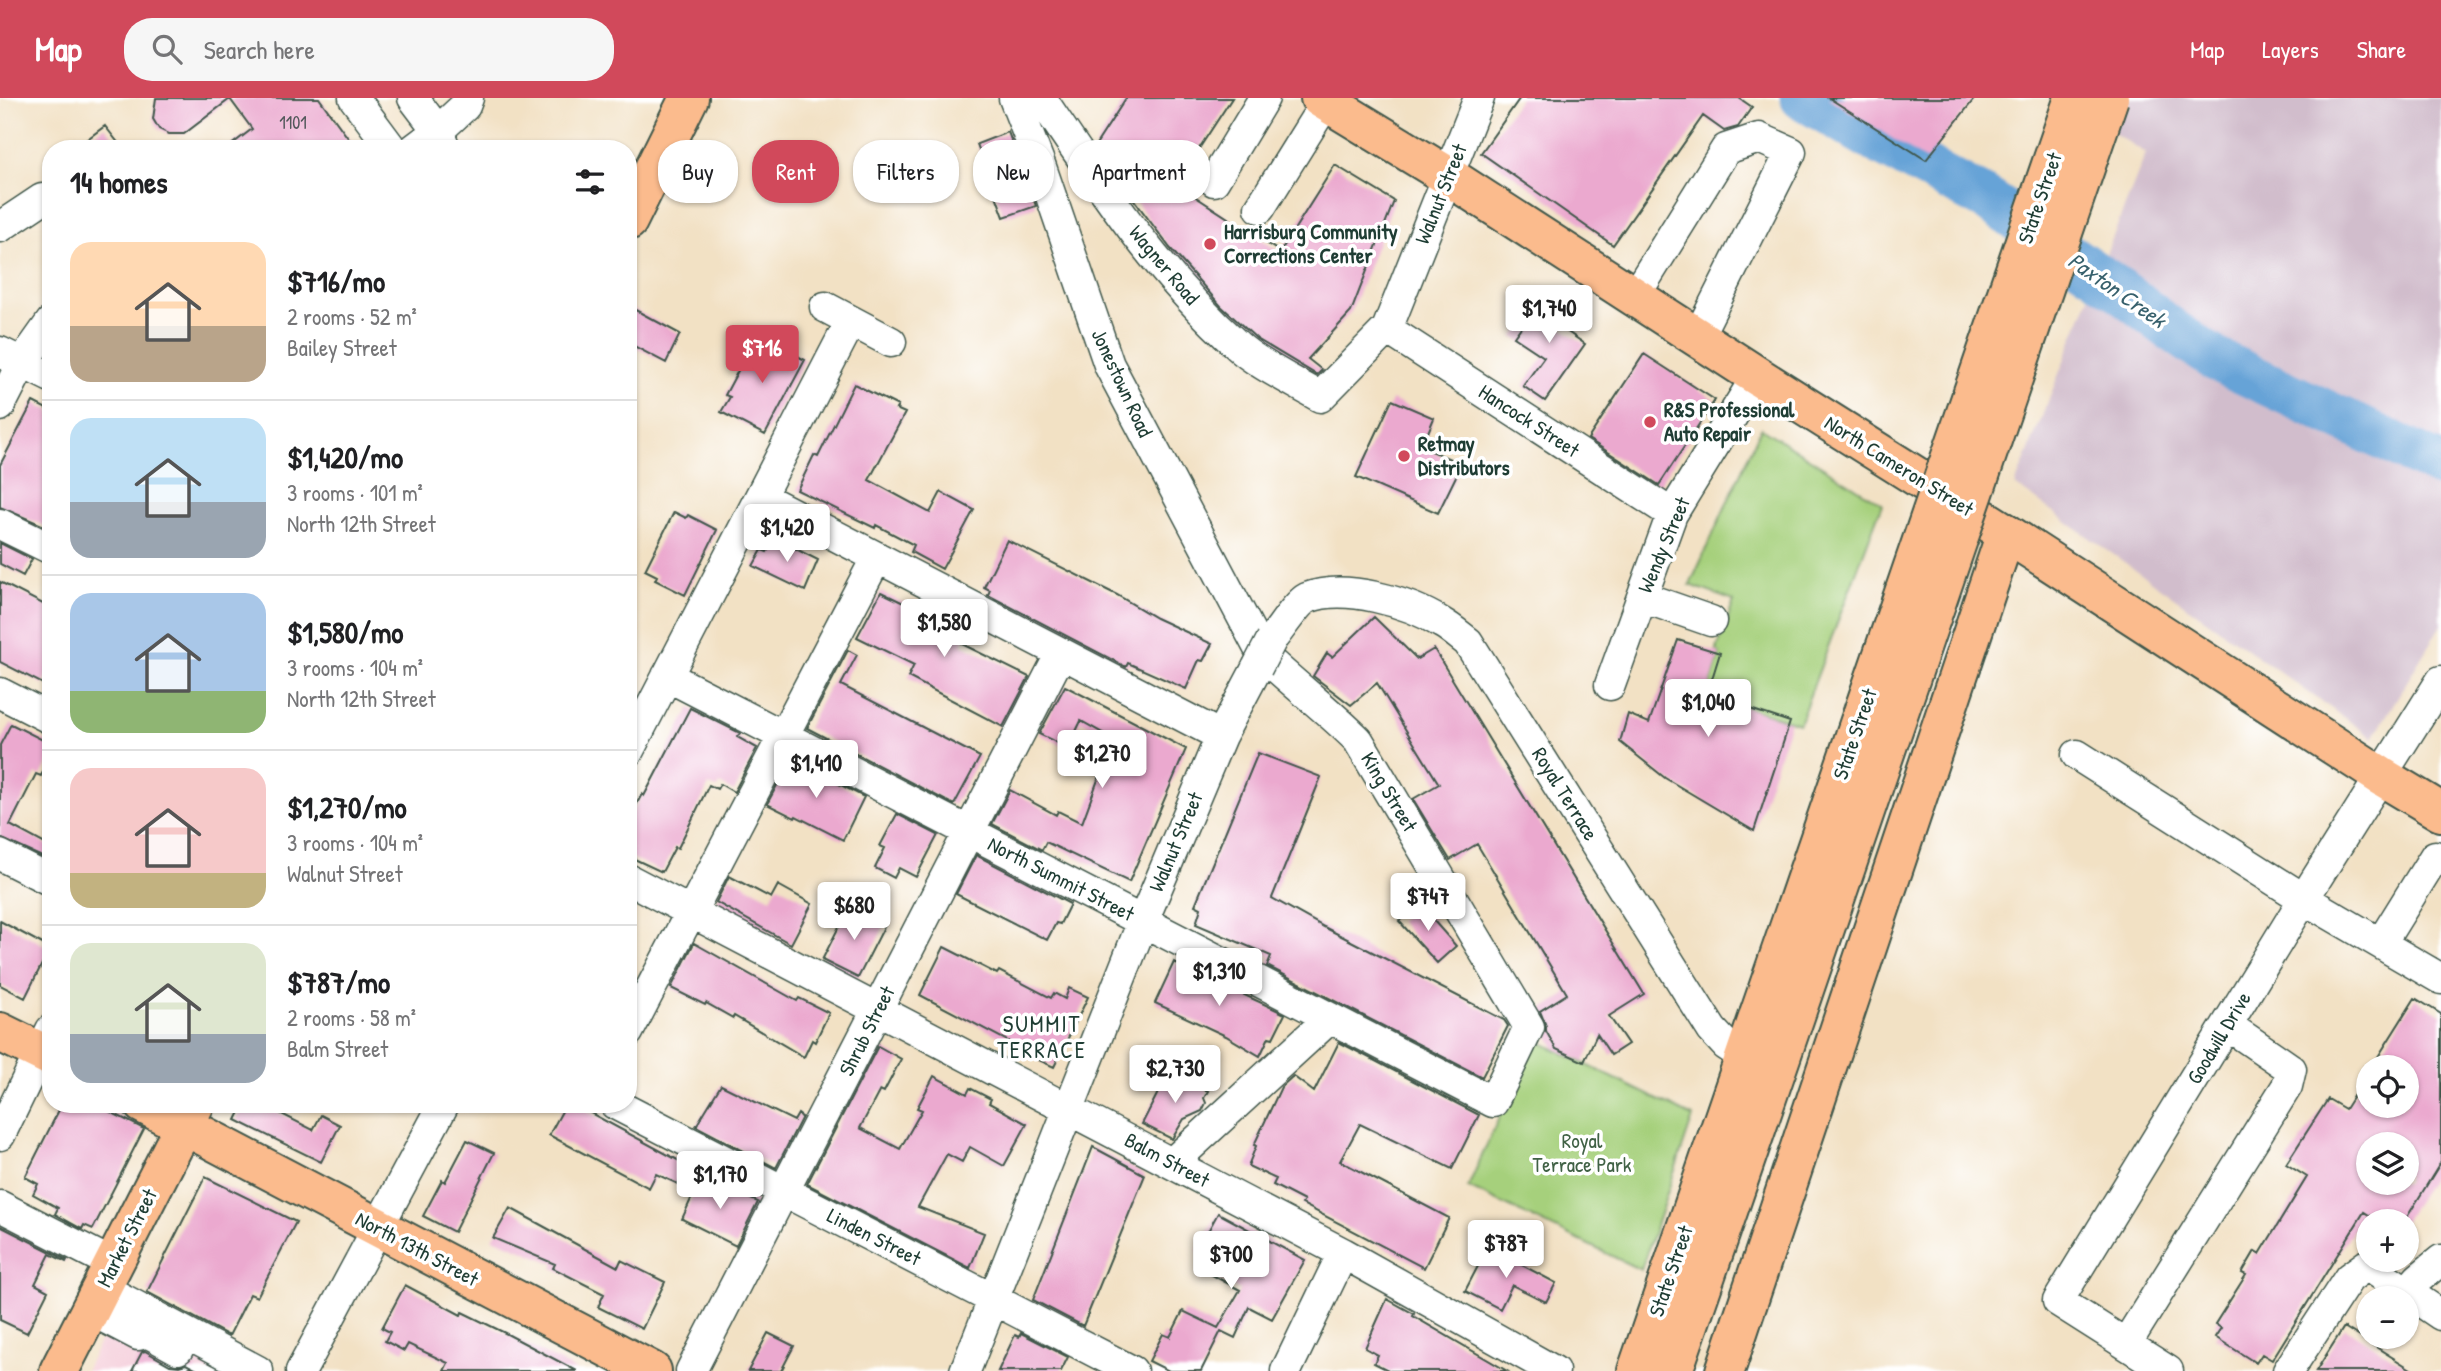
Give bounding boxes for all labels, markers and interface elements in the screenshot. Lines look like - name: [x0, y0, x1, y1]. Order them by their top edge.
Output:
- search box: [124, 18, 614, 81]
- text: Map: [35, 27, 82, 71]
- icon: search: [148, 30, 186, 68]
- text: Search here: [204, 32, 315, 67]
- text: Map: [2190, 33, 2224, 65]
- text: Layers: [2262, 33, 2319, 65]
- text: Share: [2357, 33, 2406, 65]
- house number: 1101: [279, 110, 307, 135]
- street label: Walnut Street: [1407, 139, 1474, 248]
- chip: Buy: [658, 140, 738, 203]
- chip: Rent: [752, 140, 839, 203]
- chip: Filters: [853, 140, 959, 203]
- chip: New: [973, 140, 1054, 203]
- chip: Apartment: [1068, 140, 1210, 203]
- street label: State Street: [2010, 148, 2069, 247]
- text: 14 homes: [70, 162, 168, 202]
- icon: filters: [571, 163, 609, 201]
- place label: Harrisburg Community Corrections Center: [1224, 217, 1398, 270]
- street label: Wagner Road: [1123, 219, 1206, 311]
- marker: Harrisburg Community Corrections Center: [1202, 236, 1218, 252]
- water label: Paxton Creek: [2062, 245, 2174, 336]
- text: $716/mo: [287, 261, 385, 301]
- icon: home: [126, 270, 210, 354]
- pin: $1,740: [1492, 286, 1606, 345]
- text: $1,740: [1522, 292, 1576, 323]
- text: 2 rooms · 52 m²: [287, 301, 417, 332]
- street label: Jonestown Road: [1085, 324, 1160, 442]
- pin: $716: [721, 326, 803, 385]
- text: Bailey Street: [287, 332, 397, 363]
- text: $716: [742, 332, 782, 363]
- street label: Hancock Street: [1473, 377, 1586, 464]
- place label: R&S Professional Auto Repair: [1664, 395, 1795, 449]
- street label: North Cameron Street: [1819, 408, 1980, 524]
- marker: R&S Professional Auto Repair: [1642, 414, 1658, 430]
- place label: Retmay Distributors: [1418, 429, 1510, 482]
- text: $1,420/mo: [287, 437, 403, 477]
- icon: home: [126, 446, 210, 530]
- marker: Retmay Distributors: [1396, 448, 1412, 464]
- text: 3 rooms · 101 m²: [287, 477, 423, 508]
- street label: Wendy Street: [1630, 492, 1697, 597]
- pin: $1,420: [730, 504, 844, 564]
- text: North 12th Street: [287, 508, 436, 539]
- text: $1,420: [760, 511, 814, 542]
- pin: $1,580: [887, 600, 1001, 659]
- text: $1,580: [917, 606, 971, 637]
- text: $1,580/mo: [287, 612, 403, 652]
- icon: home: [126, 621, 210, 705]
- text: 3 rooms · 104 m²: [287, 652, 423, 683]
- pin: $1,040: [1651, 680, 1765, 739]
- text: North 12th Street: [287, 683, 436, 714]
- street label: State Street: [1825, 684, 1884, 783]
- text: $1,040: [1681, 686, 1735, 717]
- pin: $1,270: [1045, 730, 1159, 790]
- text: $1,270: [1073, 737, 1131, 768]
- pin: $1,410: [759, 740, 873, 800]
- street label: Royal Terrace: [1525, 742, 1605, 846]
- street label: King Street: [1354, 746, 1425, 838]
- text: $1,410: [790, 747, 842, 778]
- text: $1,270/mo: [287, 787, 407, 827]
- street label: Walnut Street: [1142, 787, 1210, 896]
- icon: home: [126, 796, 210, 880]
- text: 3 rooms · 104 m²: [287, 827, 423, 858]
- street label: North Summit Street: [983, 829, 1140, 928]
- text: Walnut Street: [287, 858, 403, 889]
- pin: $747: [1387, 874, 1469, 933]
- text: $747: [1406, 880, 1450, 911]
- pin: $680: [813, 882, 895, 942]
- text: $680: [833, 889, 875, 920]
- pin: $1,310: [1162, 948, 1276, 1008]
- text: $1,310: [1192, 955, 1246, 986]
- text: $787/mo: [287, 962, 390, 1002]
- icon: home: [126, 971, 210, 1055]
- street label: Shrub Street: [832, 980, 902, 1081]
- street label: Goodwill Drive: [2180, 986, 2258, 1089]
- text: 2 rooms · 58 m²: [287, 1002, 416, 1033]
- district label: SUMMIT TERRACE: [997, 1008, 1087, 1065]
- text: Balm Street: [287, 1033, 388, 1064]
- pin: $2,730: [1118, 1046, 1232, 1105]
- text: $2,730: [1145, 1052, 1205, 1083]
- map controls: [2356, 1055, 2419, 1349]
- button: locate: [2356, 1055, 2419, 1118]
- street label: Balm Street: [1120, 1125, 1216, 1194]
- park label: Royal Terrace Park: [1532, 1126, 1632, 1179]
- button: layers: [2356, 1132, 2419, 1195]
- pin: $1,170: [663, 1152, 777, 1211]
- text: $1,170: [693, 1158, 747, 1189]
- street label: Market Street: [89, 1183, 164, 1292]
- street label: Linden Street: [822, 1201, 927, 1273]
- street label: North 13th Street: [351, 1204, 484, 1294]
- button: +: [2356, 1209, 2419, 1272]
- pin: $787: [1465, 1220, 1547, 1280]
- street label: State Street: [1641, 1221, 1700, 1320]
- text: $787: [1484, 1227, 1528, 1258]
- pin: $700: [1190, 1232, 1272, 1291]
- text: $700: [1209, 1238, 1253, 1269]
- button: −: [2356, 1286, 2419, 1349]

